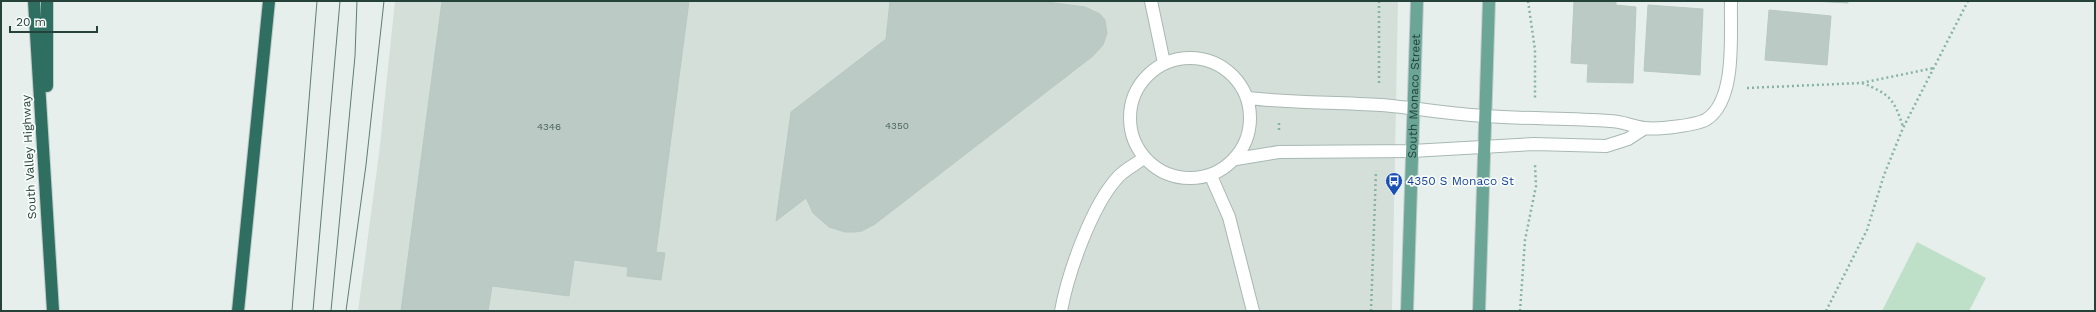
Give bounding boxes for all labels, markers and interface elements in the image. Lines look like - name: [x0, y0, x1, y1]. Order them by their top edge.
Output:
- scale bar: [10, 8, 97, 34]
- text: 20 m: [16, 15, 46, 29]
- street label: South Monaco Street: [1405, 34, 1423, 159]
- street label: South Valley Highway: [19, 94, 39, 220]
- house number: 4350: [885, 120, 909, 131]
- house number: 4346: [537, 121, 561, 132]
- bus stop icon: 4350 S Monaco St: [1384, 171, 1404, 196]
- place label: 4350 S Monaco St: [1407, 174, 1514, 188]

